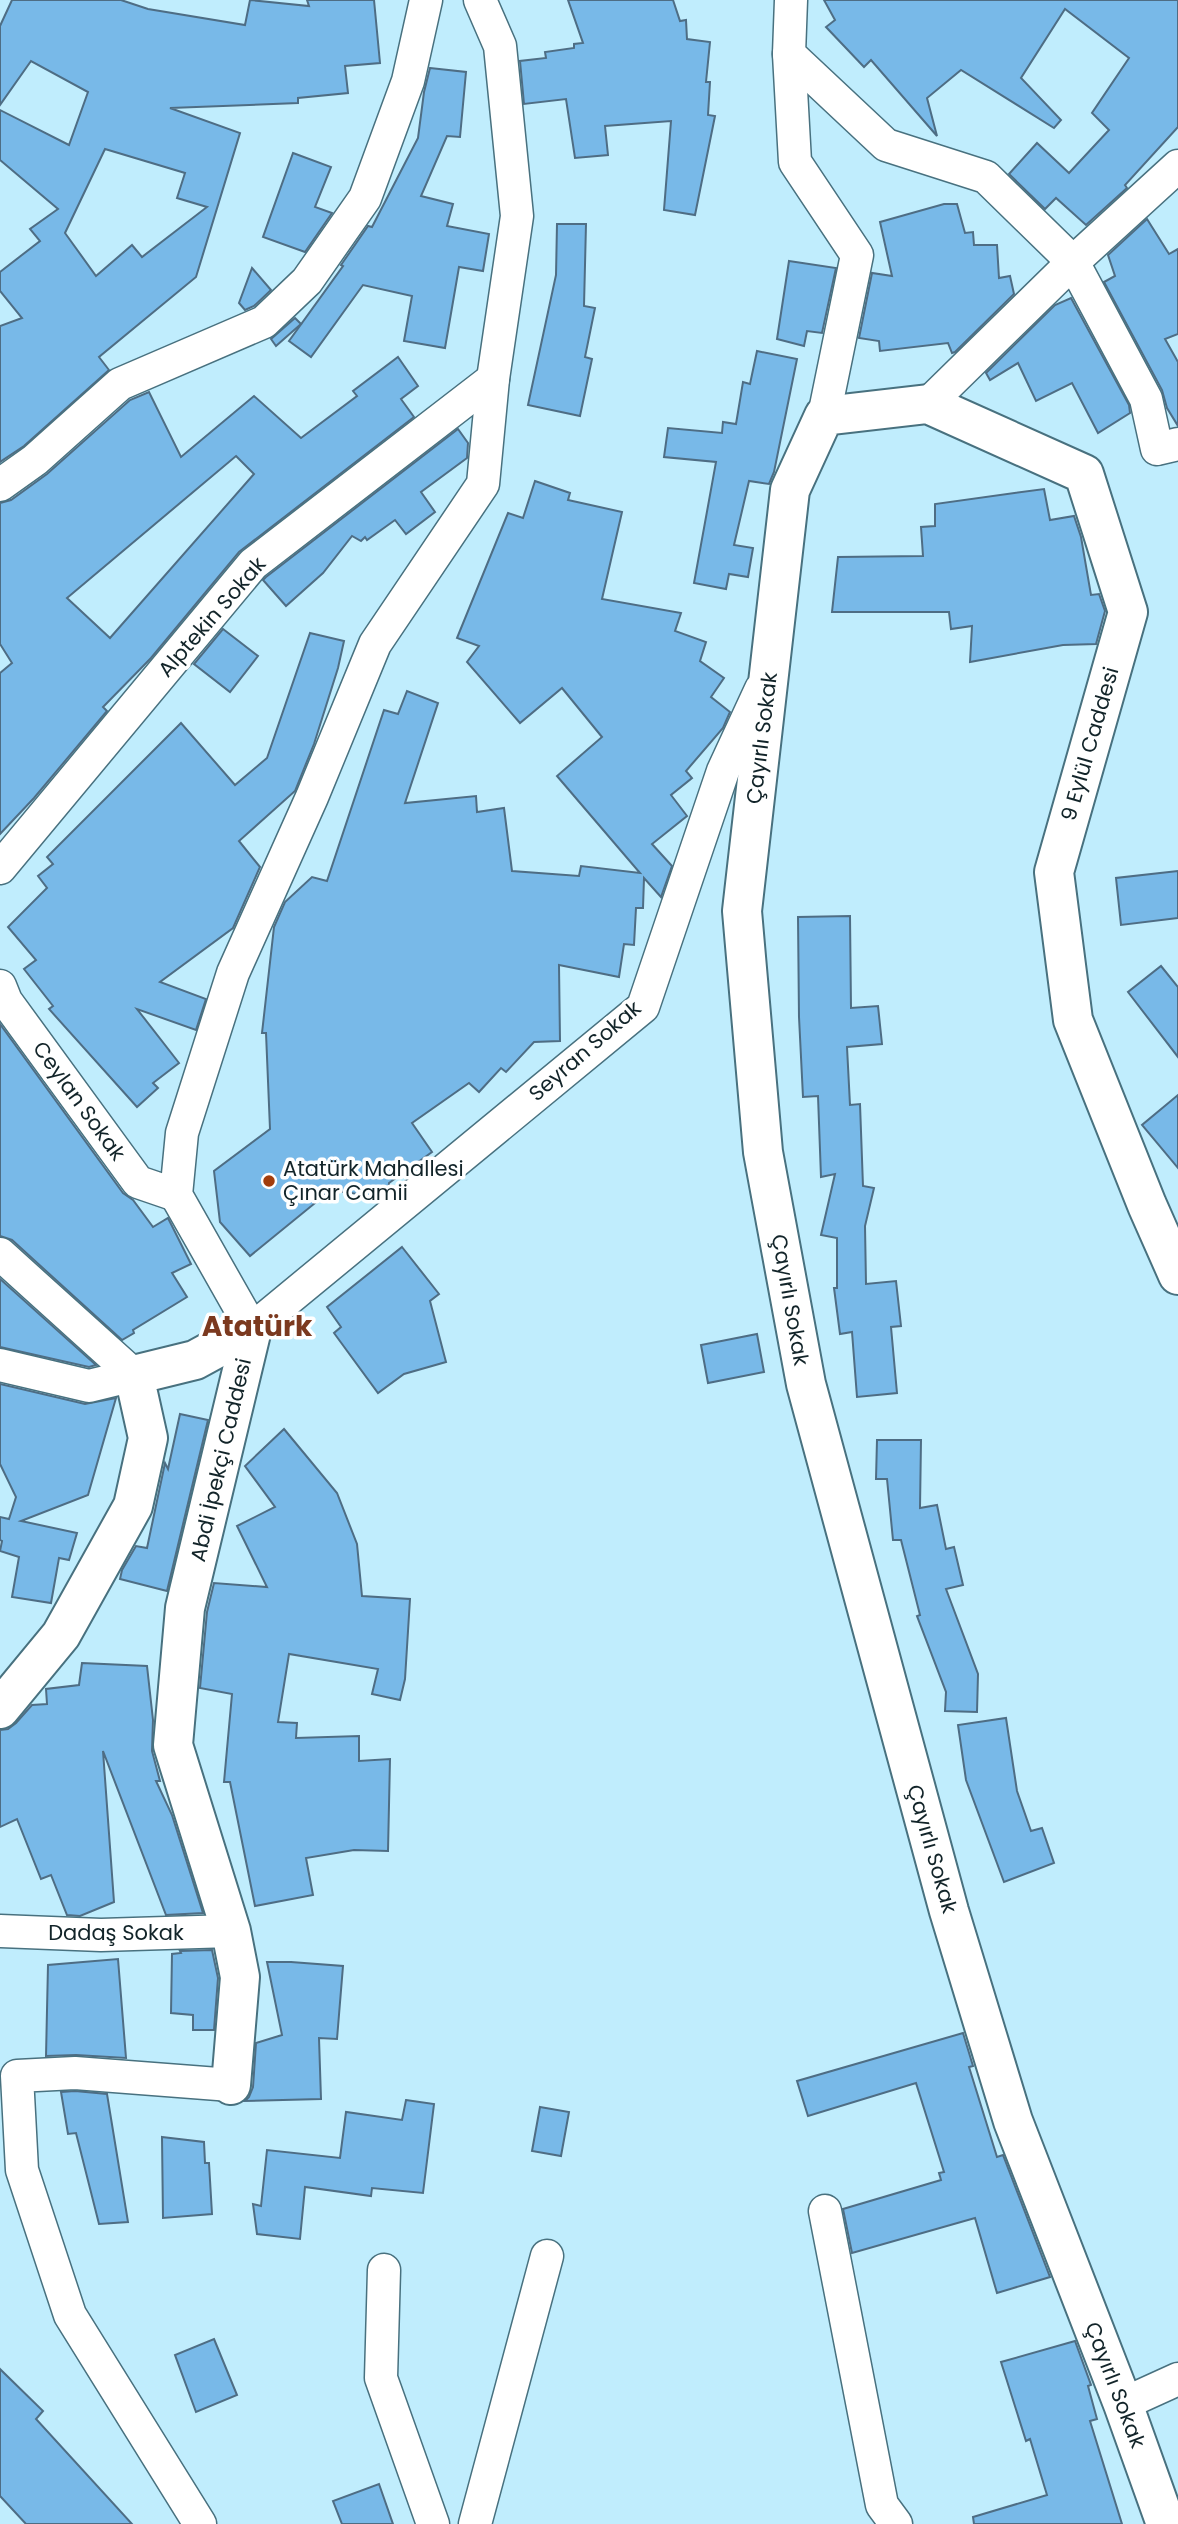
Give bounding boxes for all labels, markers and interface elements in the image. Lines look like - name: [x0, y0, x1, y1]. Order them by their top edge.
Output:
- street label: Alptekin Sokak: [151, 550, 272, 683]
- street label: 9 Eylül Caddesi: [1054, 664, 1125, 824]
- street label: Çayırlı Sokak: [739, 670, 784, 806]
- street label: Seyran Sokak: [522, 994, 647, 1107]
- street label: Ceylan Sokak: [26, 1035, 133, 1166]
- place label: Atatürk Mahallesi Çınar Camii: [283, 1154, 464, 1207]
- marker: Atatürk Mahallesi Çınar Camii: [261, 1173, 277, 1189]
- street label: Çayırlı Sokak: [765, 1232, 816, 1368]
- district label: Atatürk: [202, 1307, 313, 1346]
- street label: Abdi İpekçi Caddesi: [183, 1355, 258, 1564]
- street label: Çayırlı Sokak: [900, 1781, 965, 1917]
- street label: Dadaş Sokak: [48, 1918, 184, 1947]
- street label: Çayırlı Sokak: [1078, 2318, 1153, 2452]

